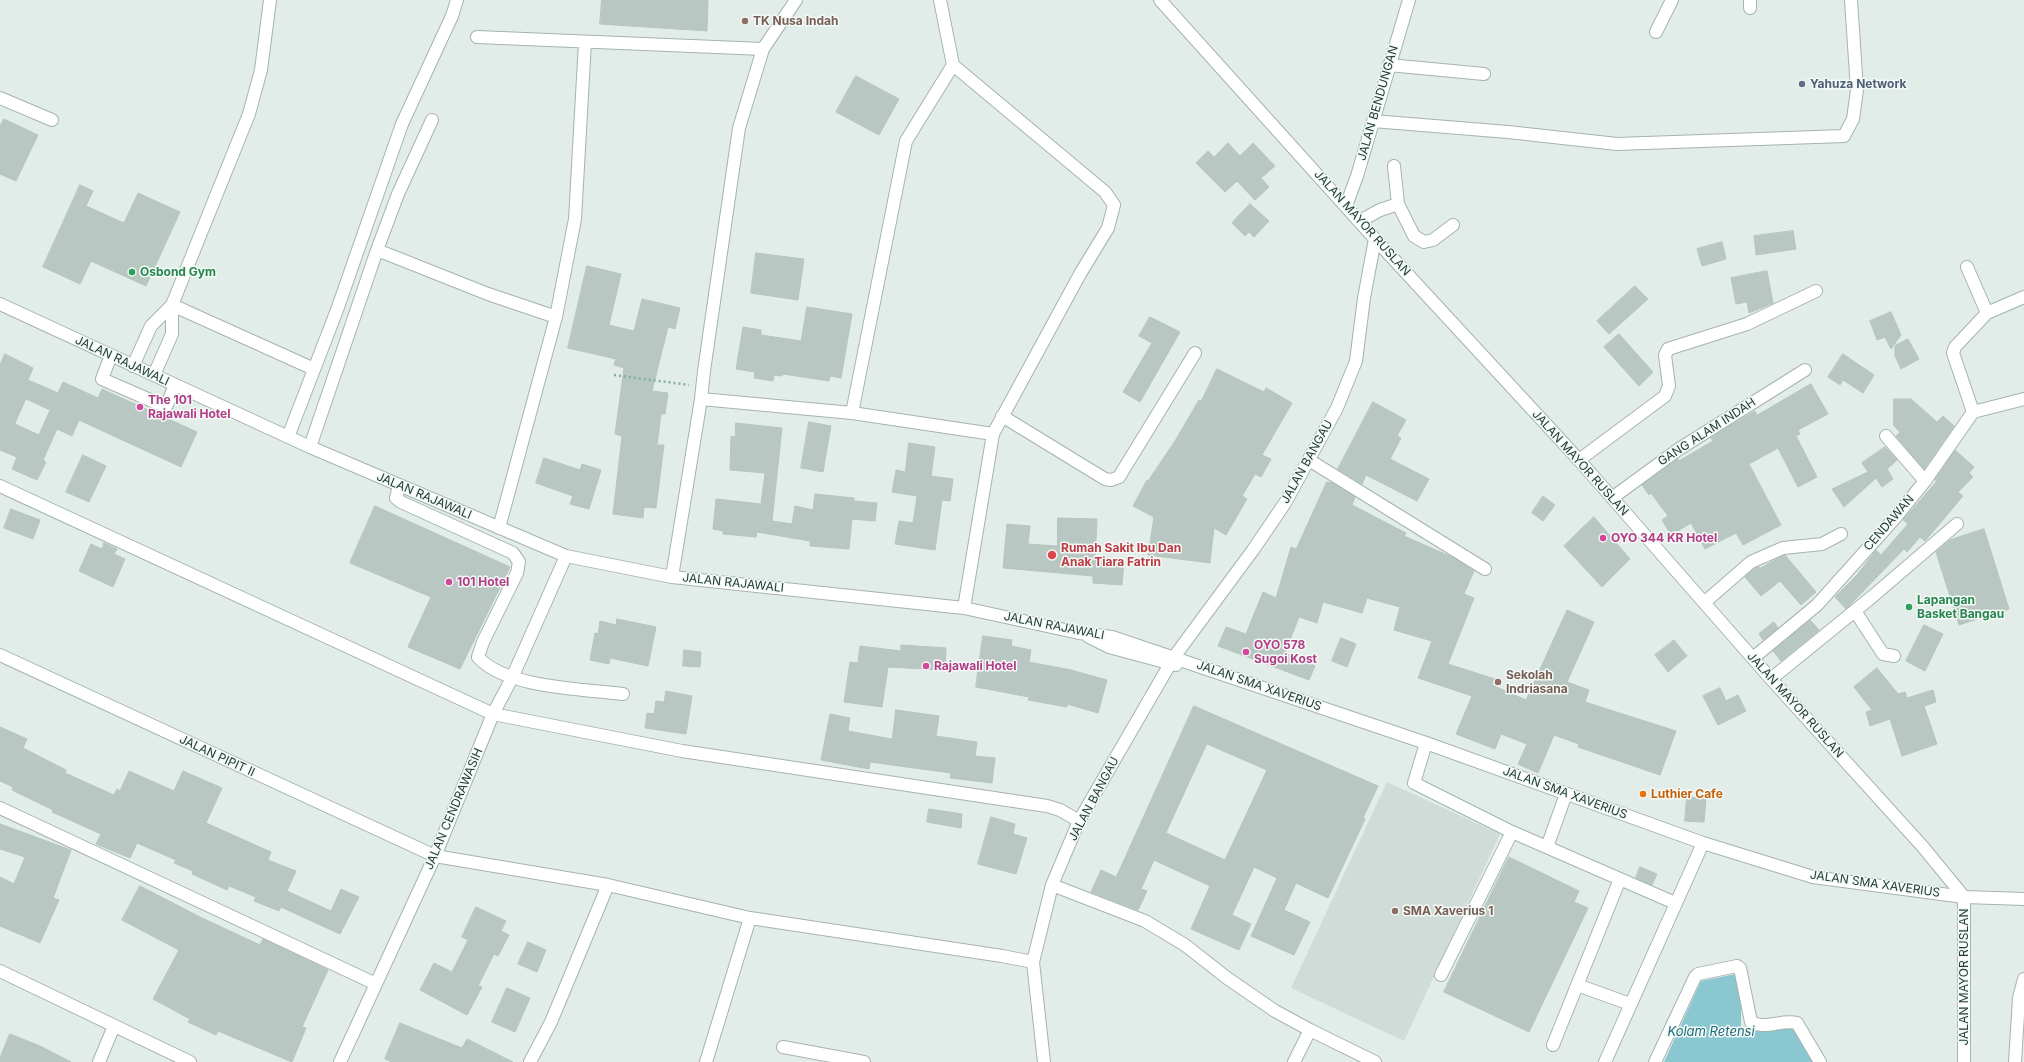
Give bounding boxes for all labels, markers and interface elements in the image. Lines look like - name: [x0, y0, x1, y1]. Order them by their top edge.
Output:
- place label: TK Nusa Indah: [753, 14, 838, 28]
- marker: TK Nusa Indah: [740, 16, 750, 26]
- street label: JALAN BENDUNGAN: [1355, 44, 1401, 162]
- place label: Yahuza Network: [1810, 77, 1907, 91]
- marker: Yahuza Network: [1797, 79, 1807, 89]
- street label: JALAN MAYOR RUSLAN: [1311, 167, 1413, 279]
- place label: Osbond Gym: [140, 265, 216, 279]
- marker: Osbond Gym: [127, 267, 137, 277]
- street label: JALAN RAJAWALI: [73, 333, 171, 389]
- place label: The 101 Rajawali Hotel: [148, 393, 230, 421]
- street label: GANG ALAM INDAH: [1655, 395, 1759, 469]
- marker: The 101 Rajawali Hotel: [135, 402, 145, 412]
- street label: JALAN MAYOR RUSLAN: [1529, 407, 1631, 519]
- street label: JALAN BANGAU: [1278, 418, 1336, 506]
- street label: JALAN RAJAWALI: [374, 469, 474, 523]
- street label: CENDAWAN: [1861, 492, 1917, 554]
- place label: OYO 344 KR Hotel: [1611, 531, 1717, 545]
- marker: OYO 344 KR Hotel: [1598, 533, 1608, 543]
- place label: Rumah Sakit Ibu Dan Anak Tiara Fatrin: [1061, 541, 1181, 569]
- marker: Rumah Sakit Ibu Dan Anak Tiara Fatrin: [1046, 549, 1058, 561]
- street label: JALAN RAJAWALI: [682, 571, 784, 595]
- place label: 101 Hotel: [457, 575, 509, 589]
- marker: 101 Hotel: [444, 577, 454, 587]
- place label: Lapangan Basket Bangau: [1917, 593, 2004, 621]
- marker: Lapangan Basket Bangau: [1904, 602, 1914, 612]
- street label: JALAN RAJAWALI: [1003, 609, 1105, 643]
- place label: OYO 578 Sugoi Kost: [1254, 638, 1317, 666]
- marker: OYO 578 Sugoi Kost: [1241, 647, 1251, 657]
- street label: JALAN MAYOR RUSLAN: [1744, 649, 1846, 761]
- street label: JALAN SMA XAVERIUS: [1195, 658, 1323, 714]
- place label: Rajawali Hotel: [934, 659, 1016, 673]
- marker: Rajawali Hotel: [921, 661, 931, 671]
- place label: Sekolah Indriasana: [1506, 668, 1568, 696]
- marker: Sekolah Indriasana: [1493, 677, 1503, 687]
- street label: JALAN PIPIT II: [177, 732, 257, 780]
- street label: JALAN CENDRAWASIH: [422, 746, 486, 872]
- street label: JALAN BANGAU: [1066, 754, 1122, 844]
- street label: JALAN SMA XAVERIUS: [1501, 764, 1629, 822]
- place label: Luthier Cafe: [1651, 787, 1723, 801]
- marker: Luthier Cafe: [1638, 789, 1648, 799]
- street label: JALAN SMA XAVERIUS: [1809, 868, 1941, 900]
- place label: SMA Xaverius 1: [1403, 904, 1493, 918]
- marker: SMA Xaverius 1: [1390, 906, 1400, 916]
- street label: JALAN MAYOR RUSLAN: [1957, 908, 1971, 1046]
- water label: Kolam Retensi: [1667, 1024, 1755, 1040]

